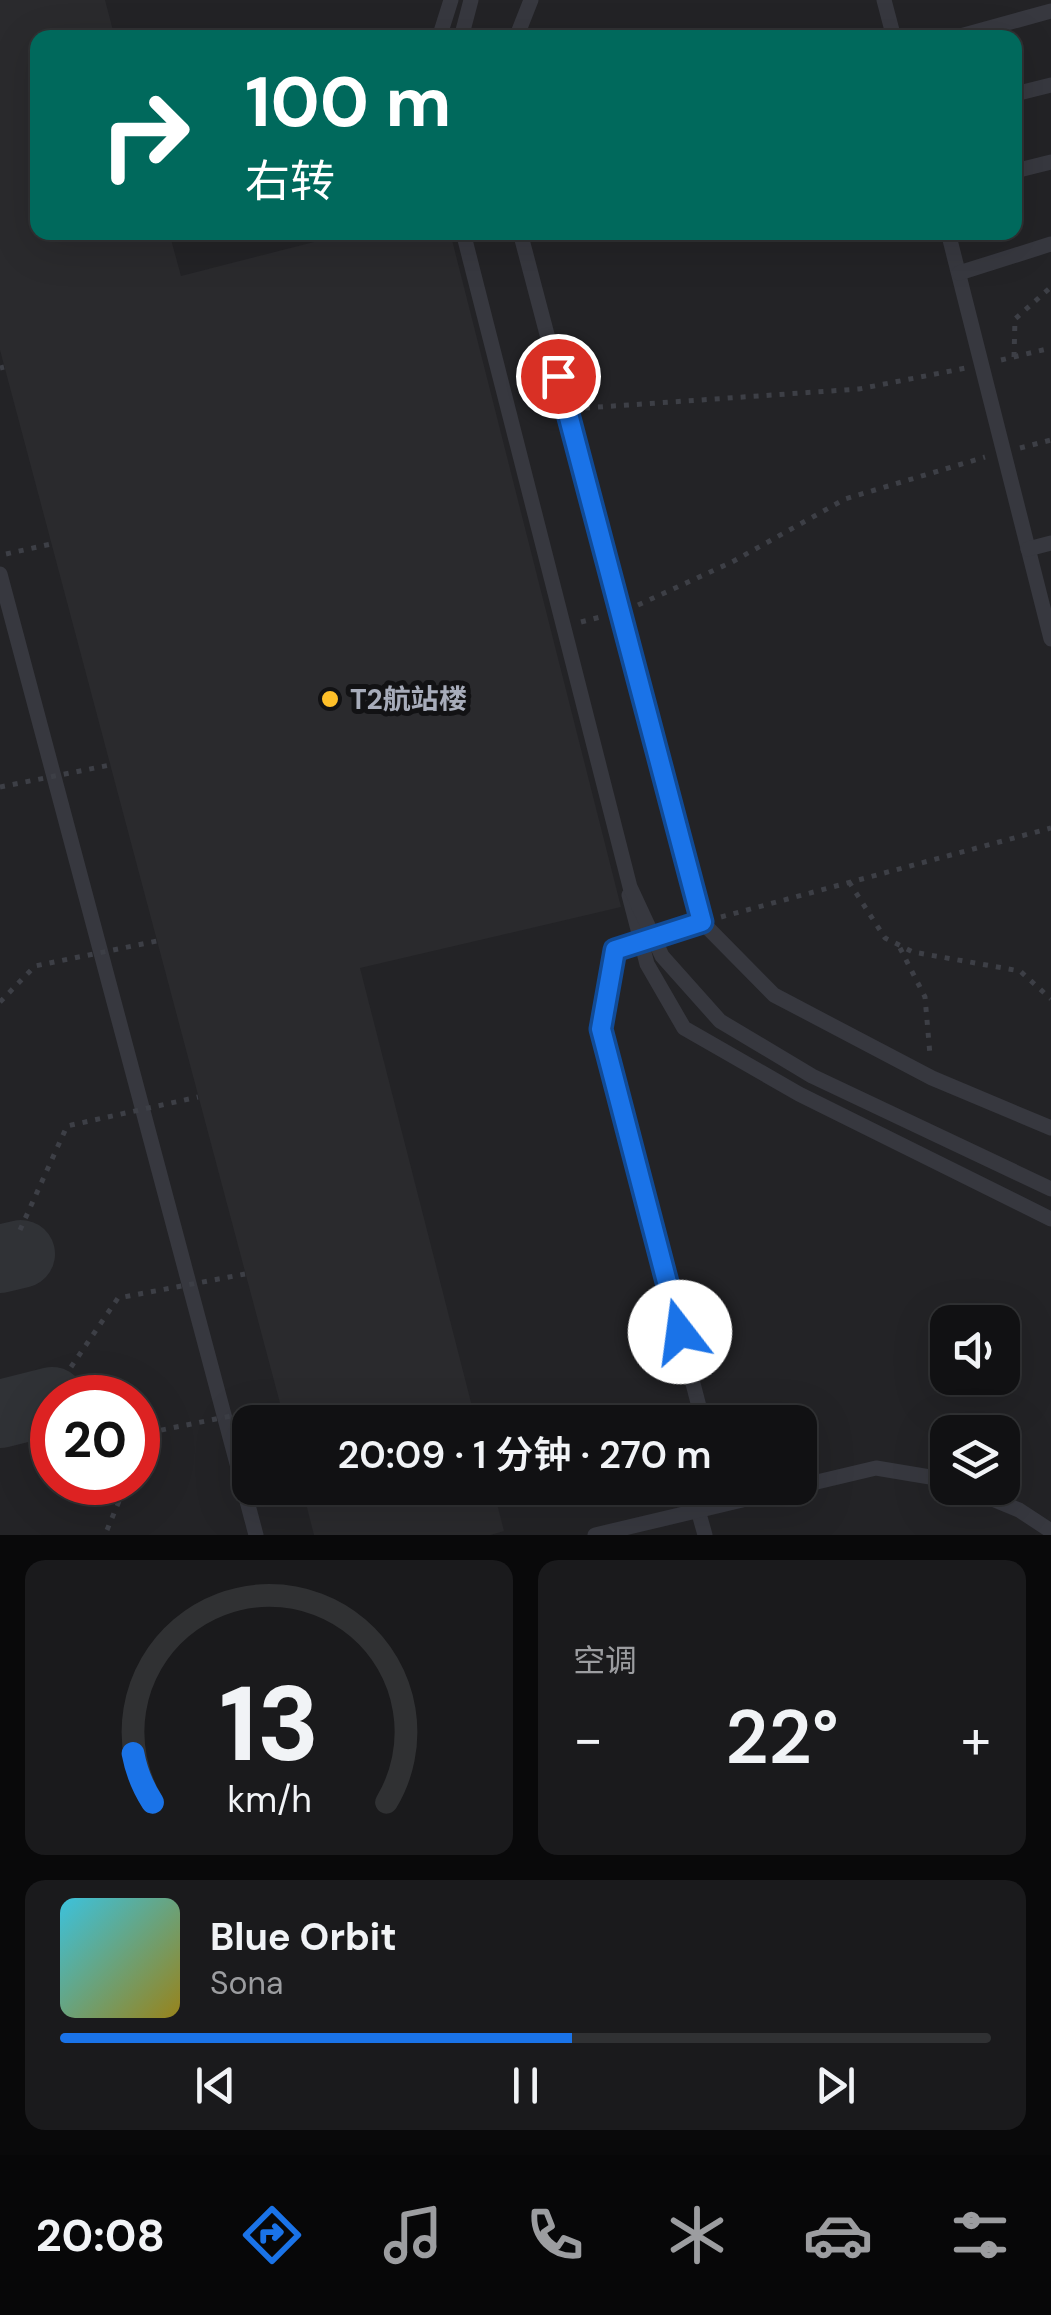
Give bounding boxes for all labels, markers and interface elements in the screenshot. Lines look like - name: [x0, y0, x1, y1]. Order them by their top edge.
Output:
- text: 100 m: [245, 57, 451, 148]
- icon: right: [80, 70, 210, 200]
- text: 右转: [245, 152, 335, 211]
- pin: [516, 334, 601, 419]
- icon: arrive: [531, 349, 586, 404]
- place label: T2航站楼: [350, 681, 467, 718]
- marker: T2航站楼: [319, 688, 341, 710]
- position arrow: [628, 1280, 732, 1384]
- map controls: [930, 1305, 1020, 1505]
- button: sound: [930, 1305, 1020, 1395]
- speed limit sign: 20: [30, 1375, 160, 1505]
- button: layers: [930, 1415, 1020, 1505]
- text: 20:09 · 1 分钟 · 270 m: [338, 1430, 712, 1480]
- text: 空调: [573, 1640, 637, 1682]
- text: 13: [219, 1657, 319, 1792]
- text: 22°: [725, 1689, 839, 1786]
- text: −: [573, 1703, 603, 1775]
- text: +: [961, 1703, 991, 1775]
- text: km/h: [227, 1777, 311, 1823]
- text: Blue Orbit: [210, 1912, 397, 1962]
- text: Sona: [210, 1962, 283, 2004]
- icon: previous: [188, 2058, 243, 2113]
- icon: pause: [498, 2058, 553, 2113]
- icon: next: [808, 2058, 863, 2113]
- icon: directions: [237, 2200, 307, 2270]
- icon: music: [378, 2200, 448, 2270]
- icon: phone: [520, 2200, 590, 2270]
- icon: climate: [662, 2200, 732, 2270]
- icon: car: [803, 2200, 873, 2270]
- icon: filters: [945, 2200, 1015, 2270]
- text: 20:08: [36, 2206, 165, 2265]

